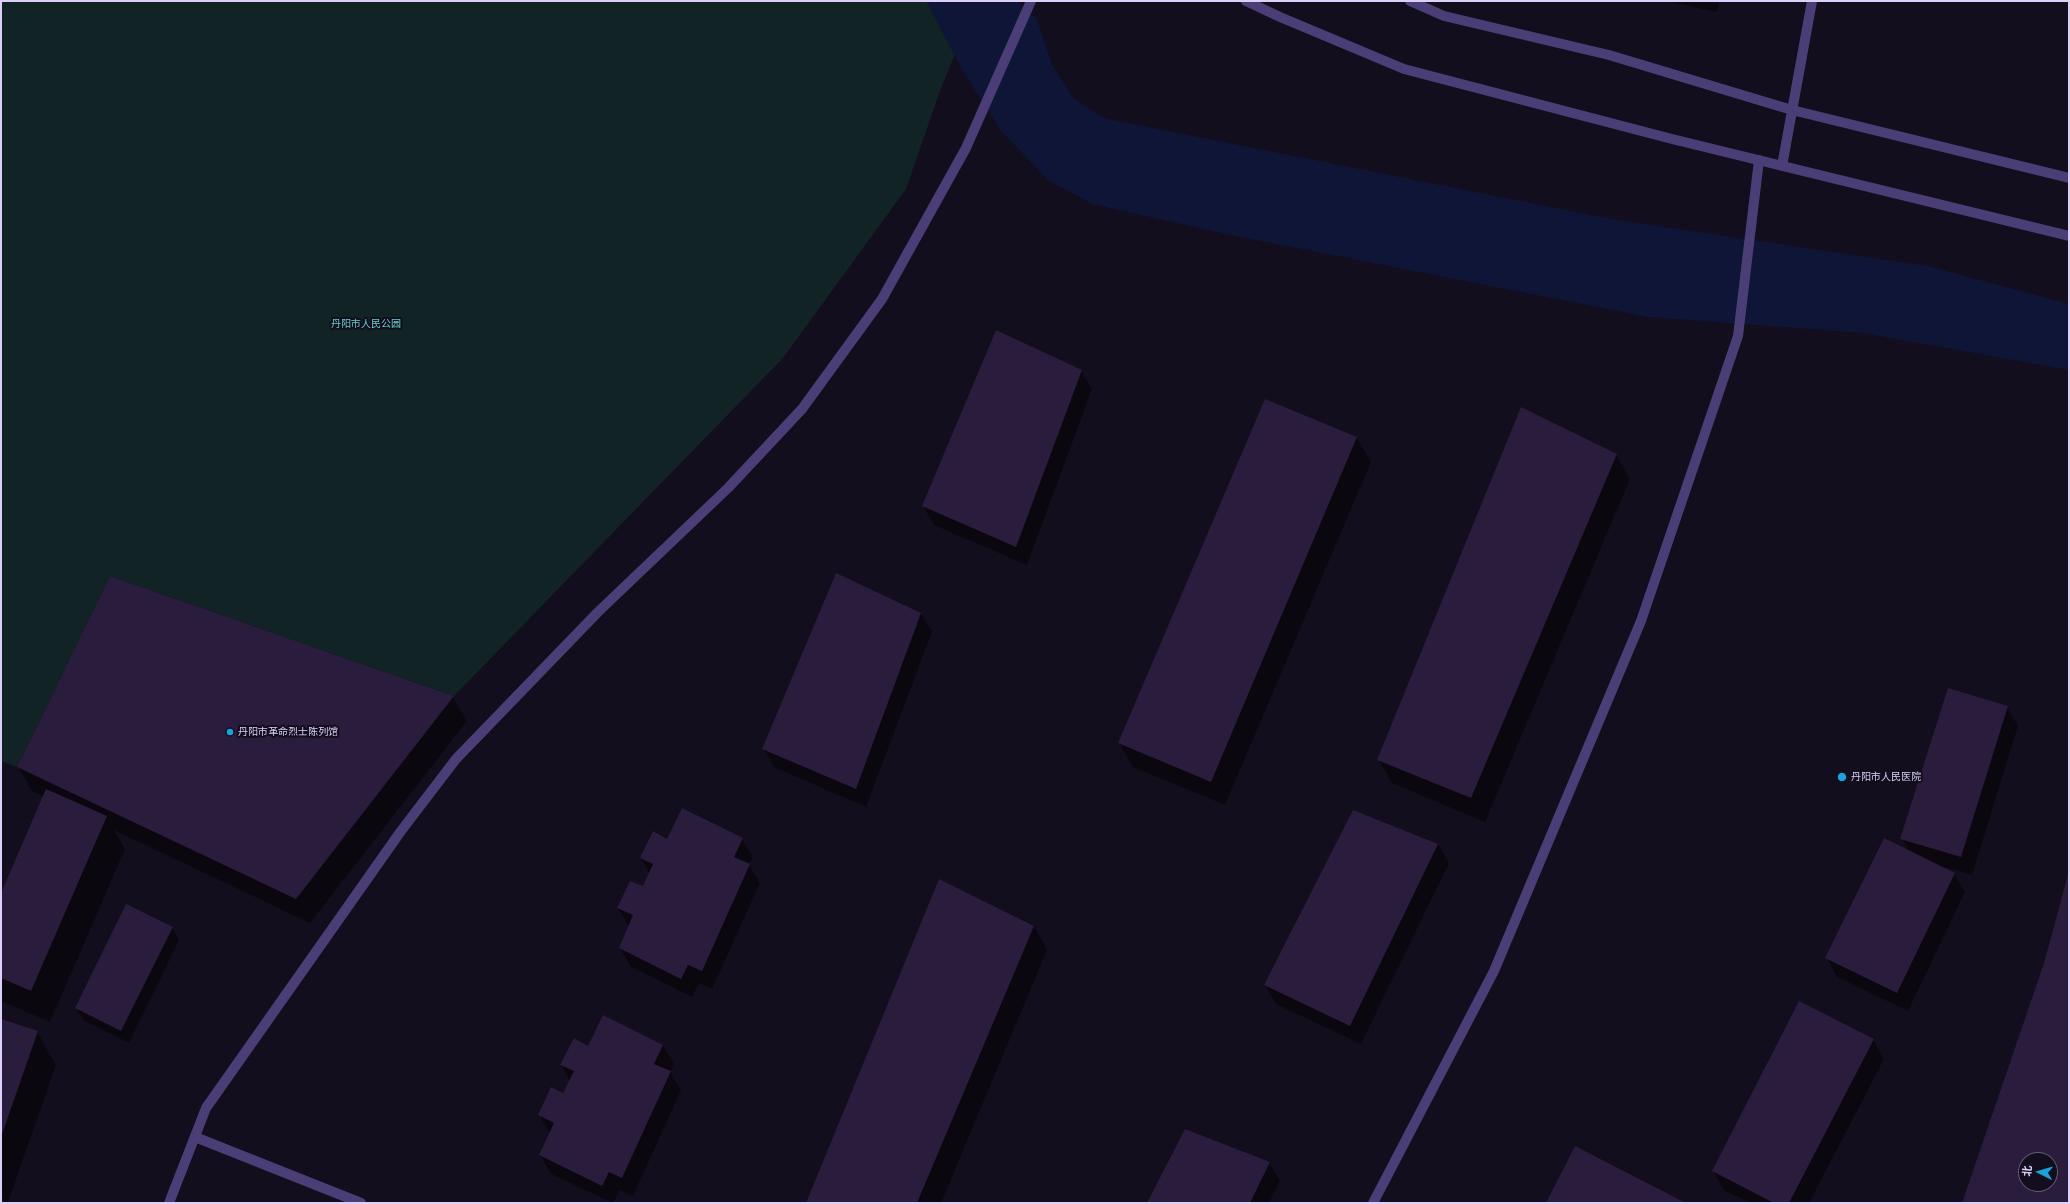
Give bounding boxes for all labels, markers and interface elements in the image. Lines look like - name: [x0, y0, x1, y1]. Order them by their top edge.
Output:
- park label: 丹阳市人民公园: [331, 318, 401, 330]
- place label: 丹阳市革命烈士陈列馆: [238, 726, 338, 738]
- marker: 丹阳市革命烈士陈列馆: [225, 727, 235, 737]
- marker: 丹阳市人民医院: [1836, 771, 1848, 783]
- place label: 丹阳市人民医院: [1851, 771, 1921, 783]
- north arrow: [2018, 1152, 2058, 1192]
- text: 北: [2020, 1165, 2034, 1177]

